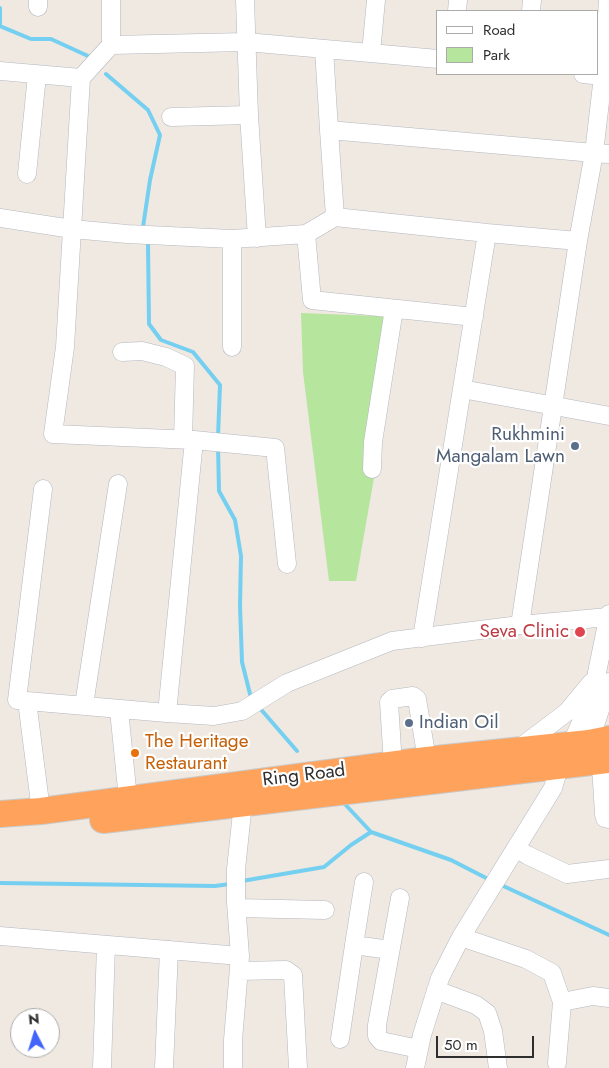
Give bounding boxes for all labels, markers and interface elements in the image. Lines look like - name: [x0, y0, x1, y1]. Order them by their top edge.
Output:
- legend: [436, 10, 599, 75]
- text: Road: [483, 19, 515, 41]
- text: Park: [483, 44, 510, 66]
- place label: Rukhmini Mangalam Lawn: [436, 424, 565, 468]
- marker: Rukhmini Mangalam Lawn: [569, 440, 581, 452]
- place label: Seva Clinic: [480, 621, 569, 643]
- marker: Seva Clinic: [573, 625, 587, 639]
- place label: Indian Oil: [419, 712, 499, 734]
- marker: Indian Oil: [403, 717, 415, 729]
- place label: The Heritage Restaurant: [145, 731, 248, 775]
- marker: The Heritage Restaurant: [129, 747, 141, 759]
- street label: Ring Road: [261, 760, 347, 792]
- north arrow: [10, 1008, 60, 1058]
- text: N: [27, 1009, 40, 1030]
- scale bar: [439, 1026, 536, 1058]
- text: 50 m: [444, 1034, 478, 1056]

